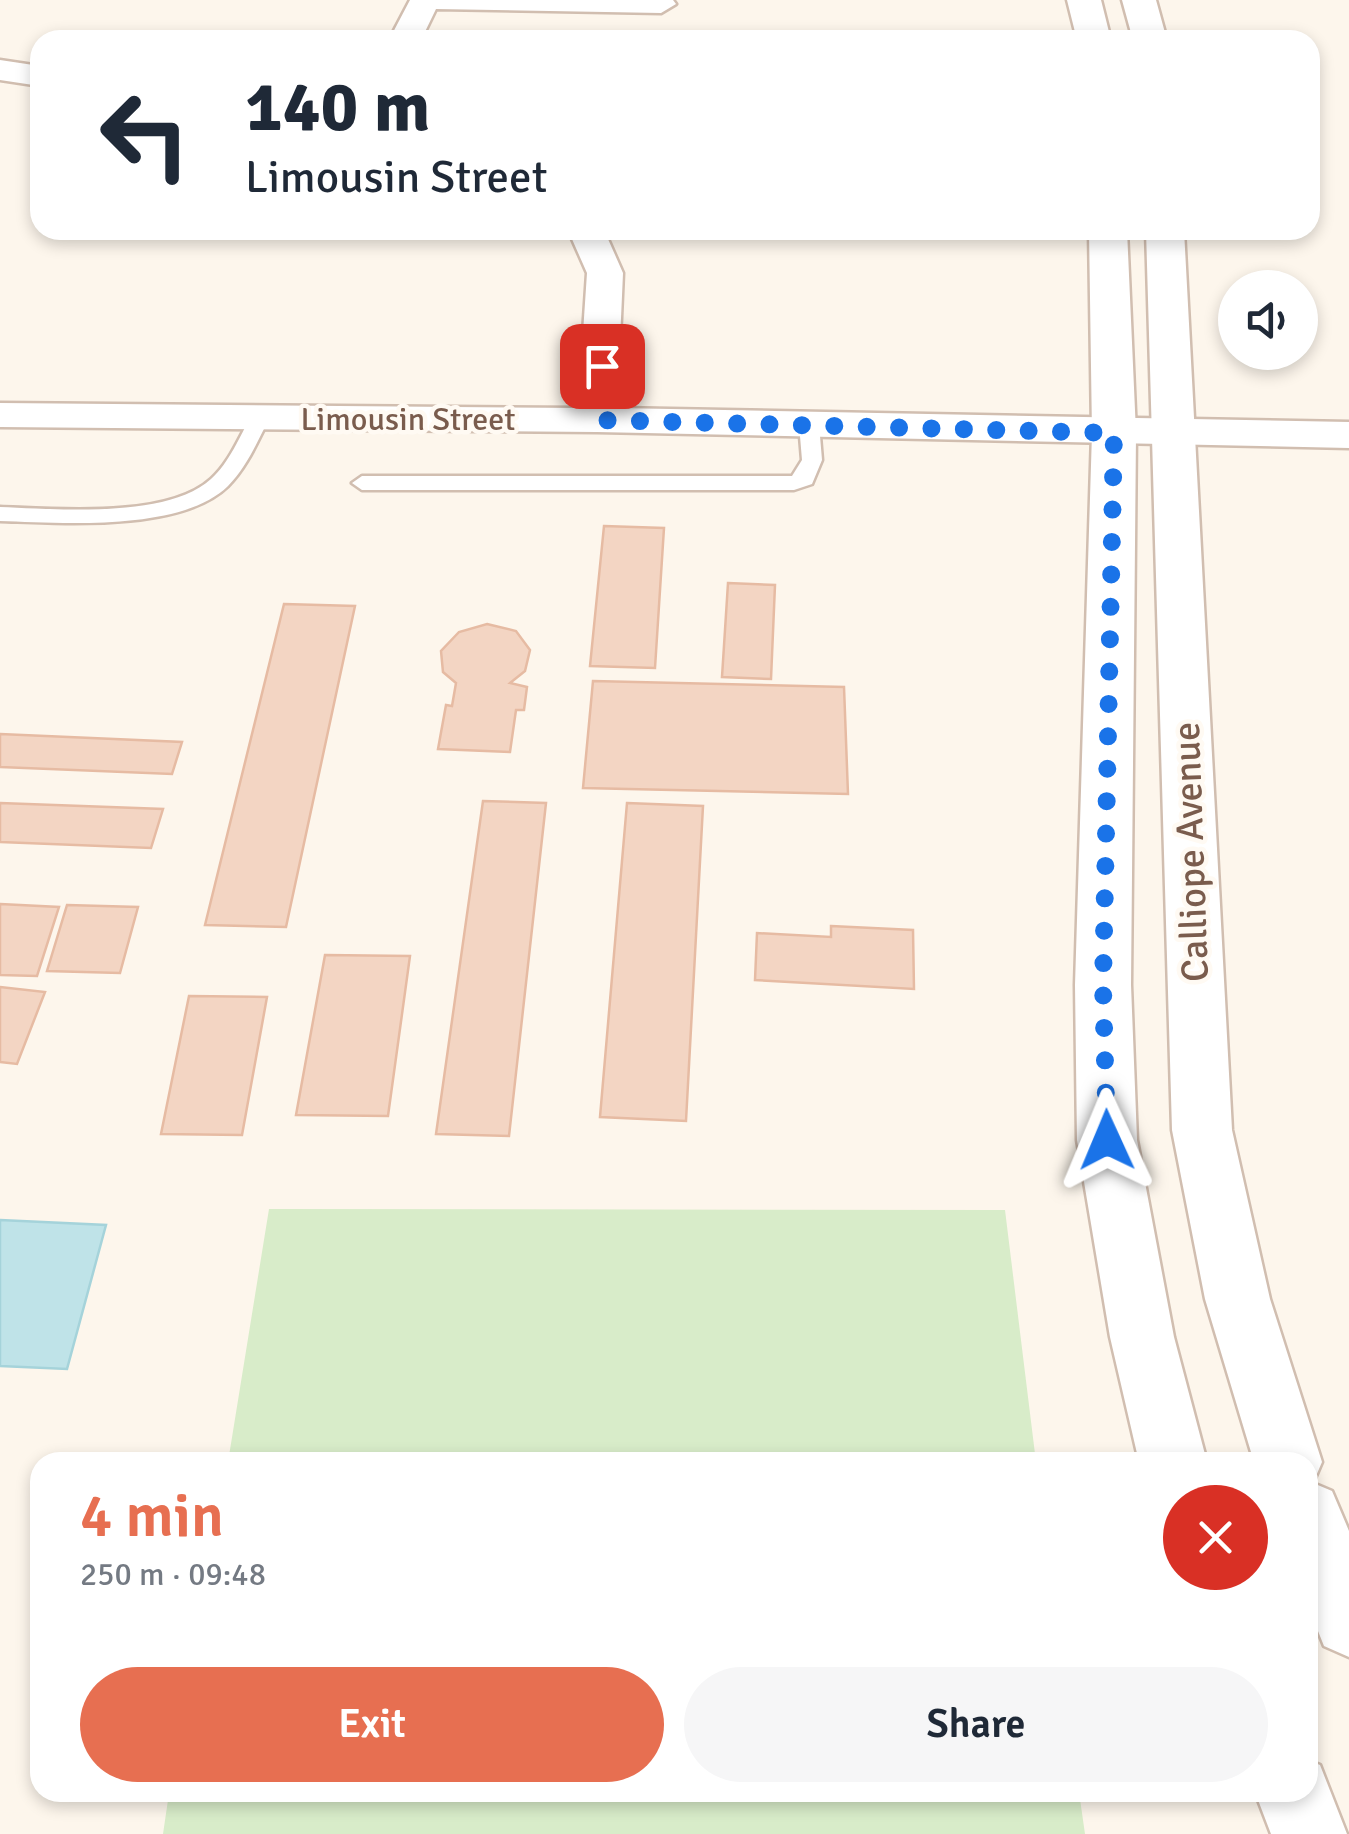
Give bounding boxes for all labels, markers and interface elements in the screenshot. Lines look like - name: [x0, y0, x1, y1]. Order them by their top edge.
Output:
- text: 140 m: [245, 64, 430, 150]
- icon: left: [80, 70, 210, 200]
- text: Limousin Street: [245, 150, 547, 205]
- map controls: [1218, 270, 1318, 370]
- button: sound: [1218, 270, 1318, 370]
- pin: [560, 324, 645, 409]
- icon: arrive: [575, 339, 630, 394]
- street label: Limousin Street: [300, 400, 516, 439]
- street label: Calliope Avenue: [1163, 721, 1219, 983]
- position arrow: [1055, 1088, 1159, 1192]
- text: 4 min: [80, 1480, 224, 1554]
- button: close: [1163, 1485, 1268, 1590]
- text: 250 m · 09:48: [80, 1555, 266, 1594]
- button: Exit: [80, 1667, 664, 1782]
- button: Share: [684, 1667, 1268, 1782]

